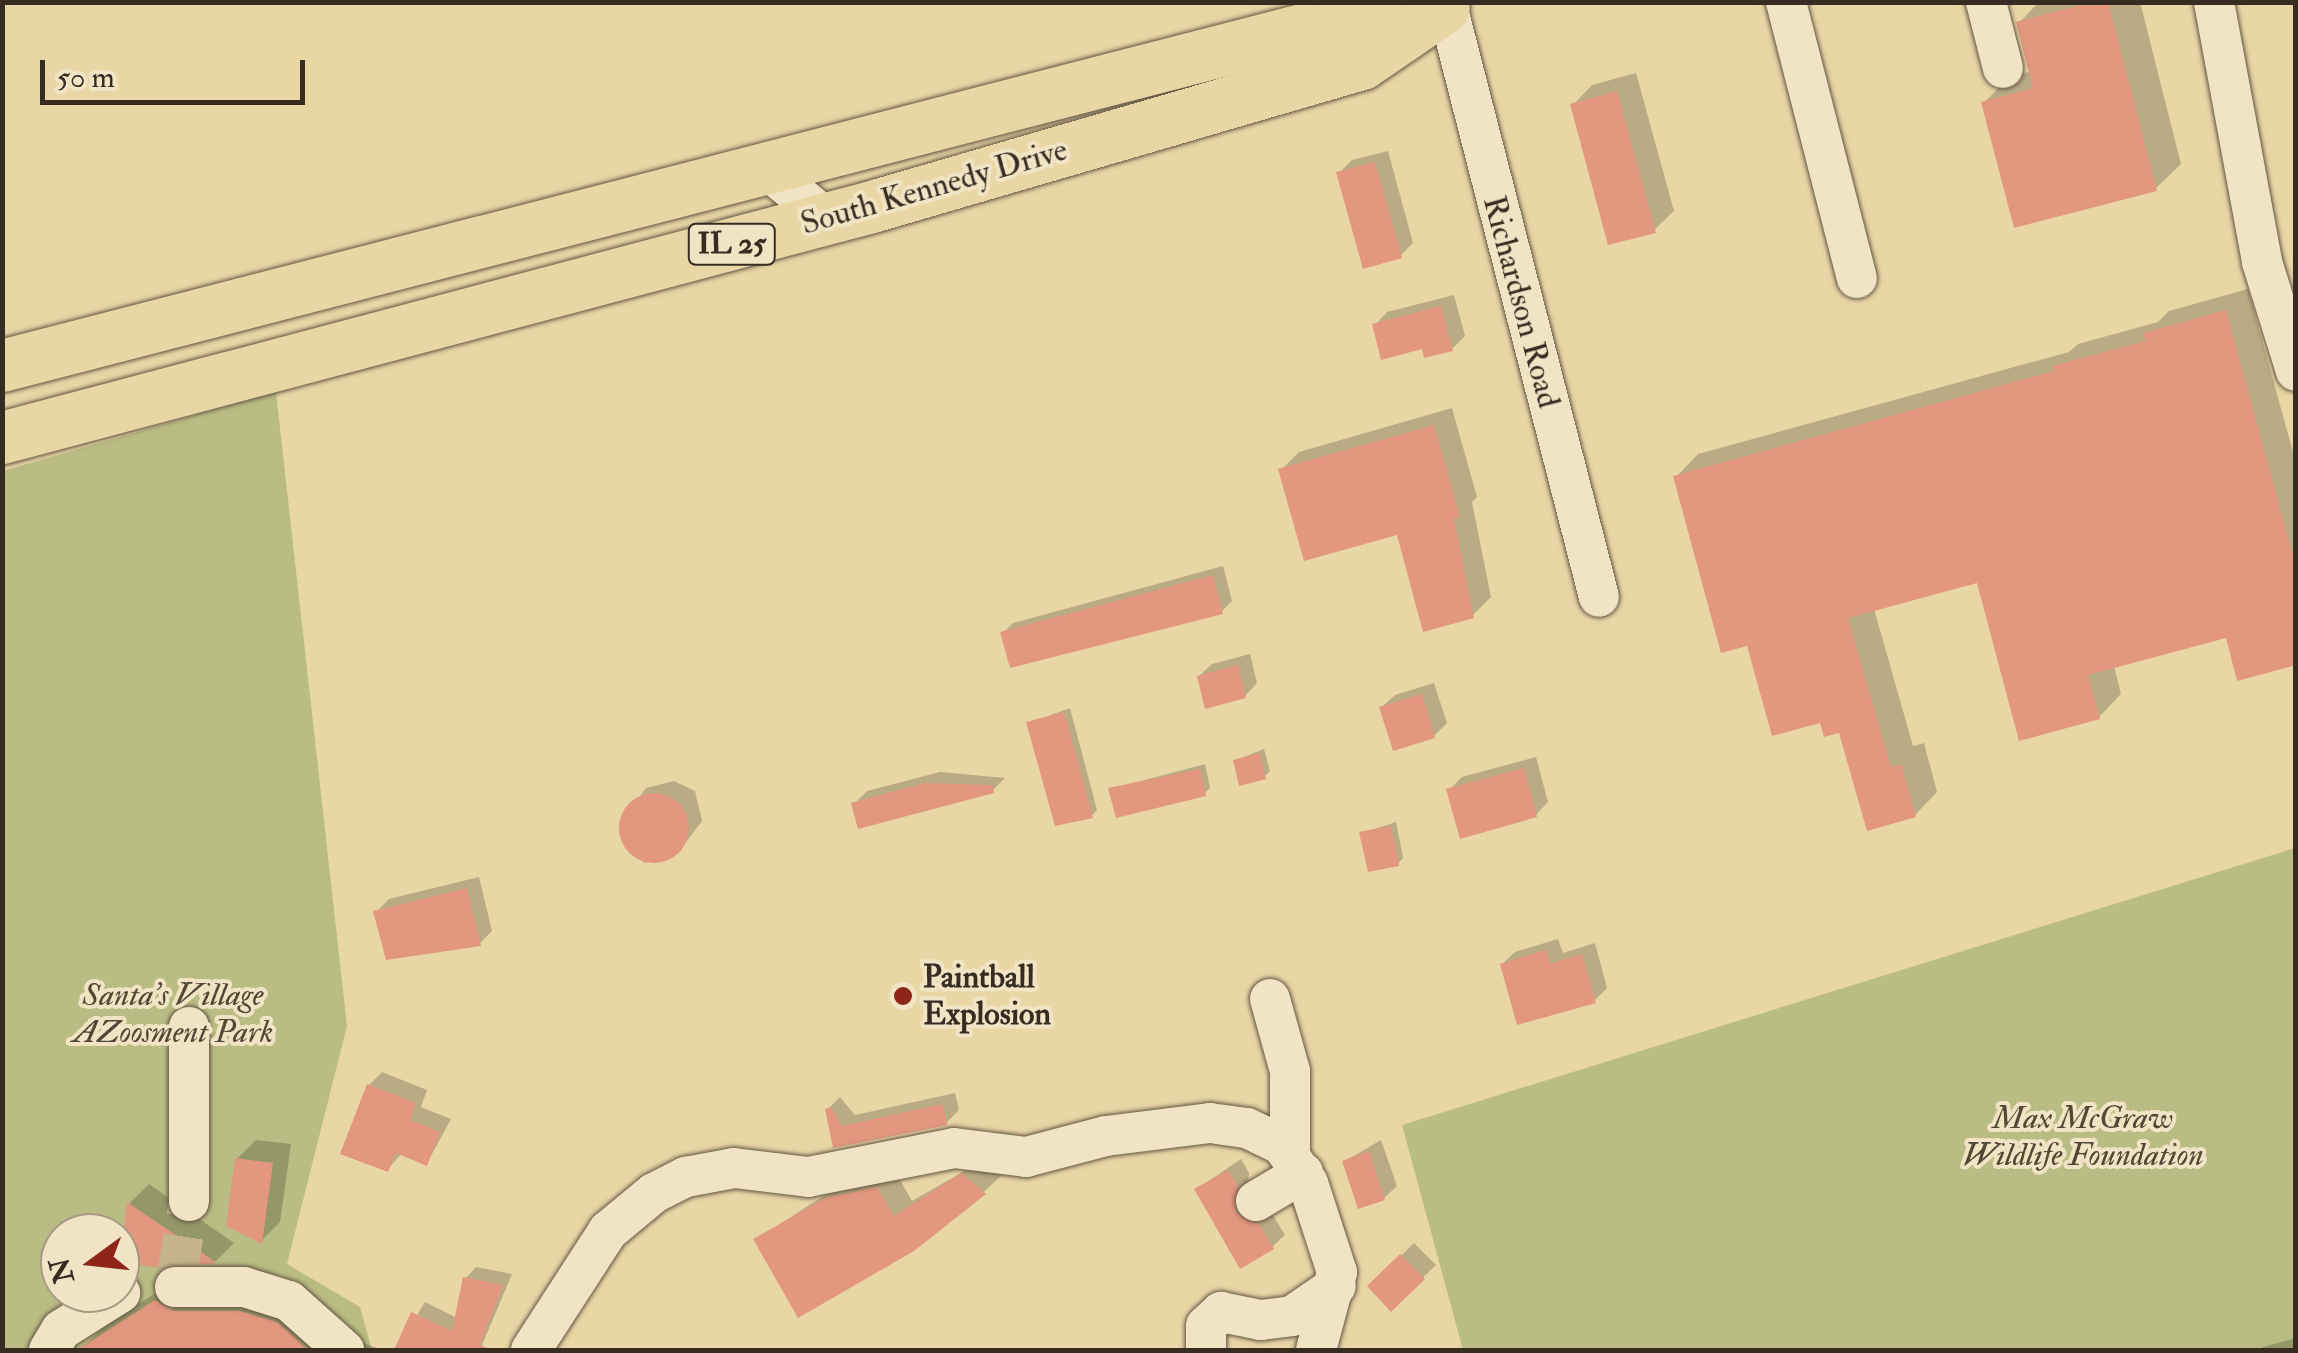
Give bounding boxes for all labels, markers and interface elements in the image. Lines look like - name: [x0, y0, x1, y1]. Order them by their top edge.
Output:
- scale bar: [45, 40, 310, 102]
- text: 50 m: [57, 59, 115, 96]
- street label: South Kennedy Drive: [797, 131, 1071, 243]
- street label: Richardson Road: [1474, 192, 1568, 412]
- road number: IL 25: [687, 219, 777, 269]
- place label: Paintball Explosion: [923, 959, 1051, 1034]
- park label: Santa's Village AZoosment Park: [73, 977, 273, 1052]
- marker: Paintball Explosion: [892, 985, 914, 1007]
- park label: Max McGraw Wildlife Foundation: [1962, 1100, 2204, 1175]
- north arrow: [40, 1213, 140, 1313]
- text: N: [42, 1254, 83, 1287]

